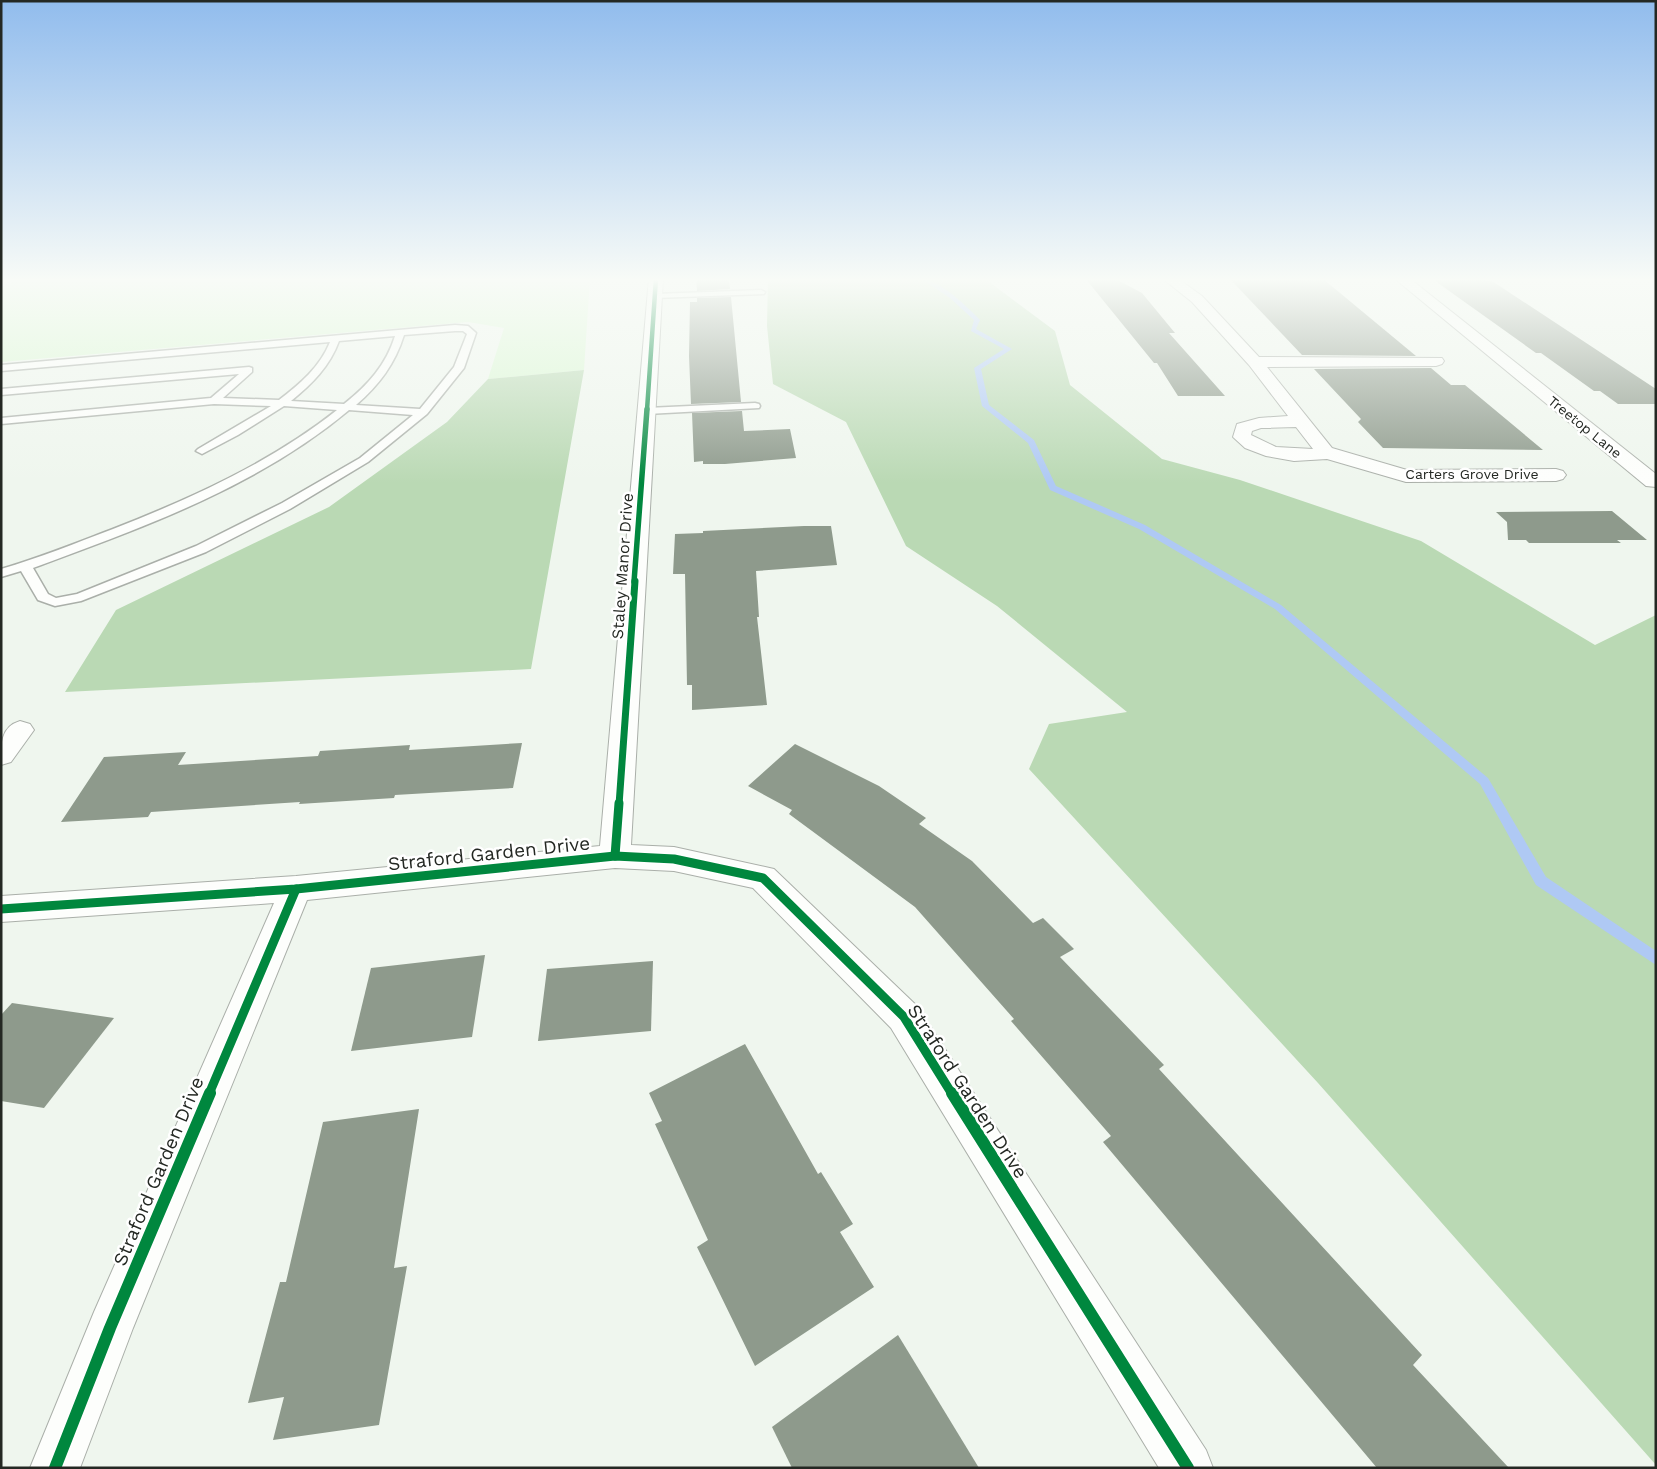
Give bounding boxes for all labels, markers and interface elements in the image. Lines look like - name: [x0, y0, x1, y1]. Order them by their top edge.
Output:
- street label: Treetop Lane: [1545, 393, 1625, 461]
- street label: Carters Grove Drive: [1405, 466, 1539, 482]
- street label: Staley Manor Drive: [608, 492, 637, 640]
- street label: Straford Garden Drive: [387, 831, 591, 876]
- street label: Straford Garden Drive: [903, 1000, 1033, 1183]
- street label: Straford Garden Drive: [108, 1073, 209, 1269]

